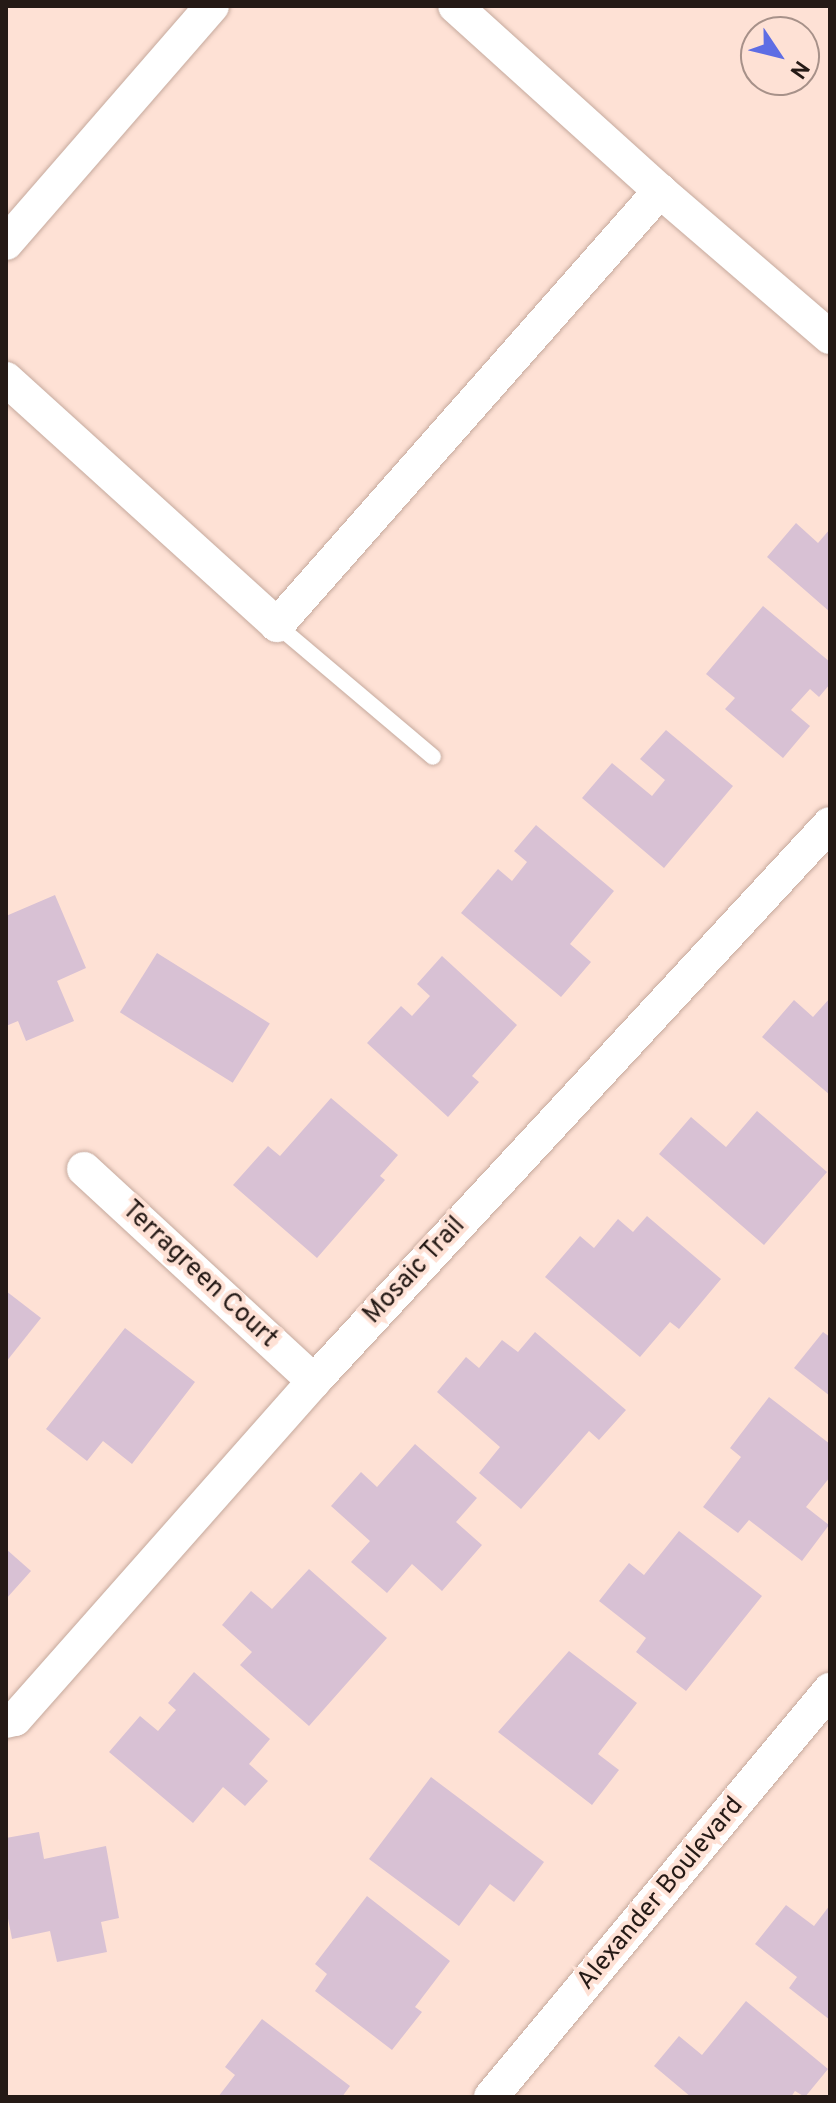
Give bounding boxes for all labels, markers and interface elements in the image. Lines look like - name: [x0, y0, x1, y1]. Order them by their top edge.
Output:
- north arrow: [740, 16, 820, 96]
- text: N: [783, 55, 814, 83]
- street label: Terragreen Court: [115, 1195, 283, 1355]
- street label: Mosaic Trail: [357, 1211, 473, 1331]
- street label: Alexander Boulevard: [571, 1791, 751, 1997]

